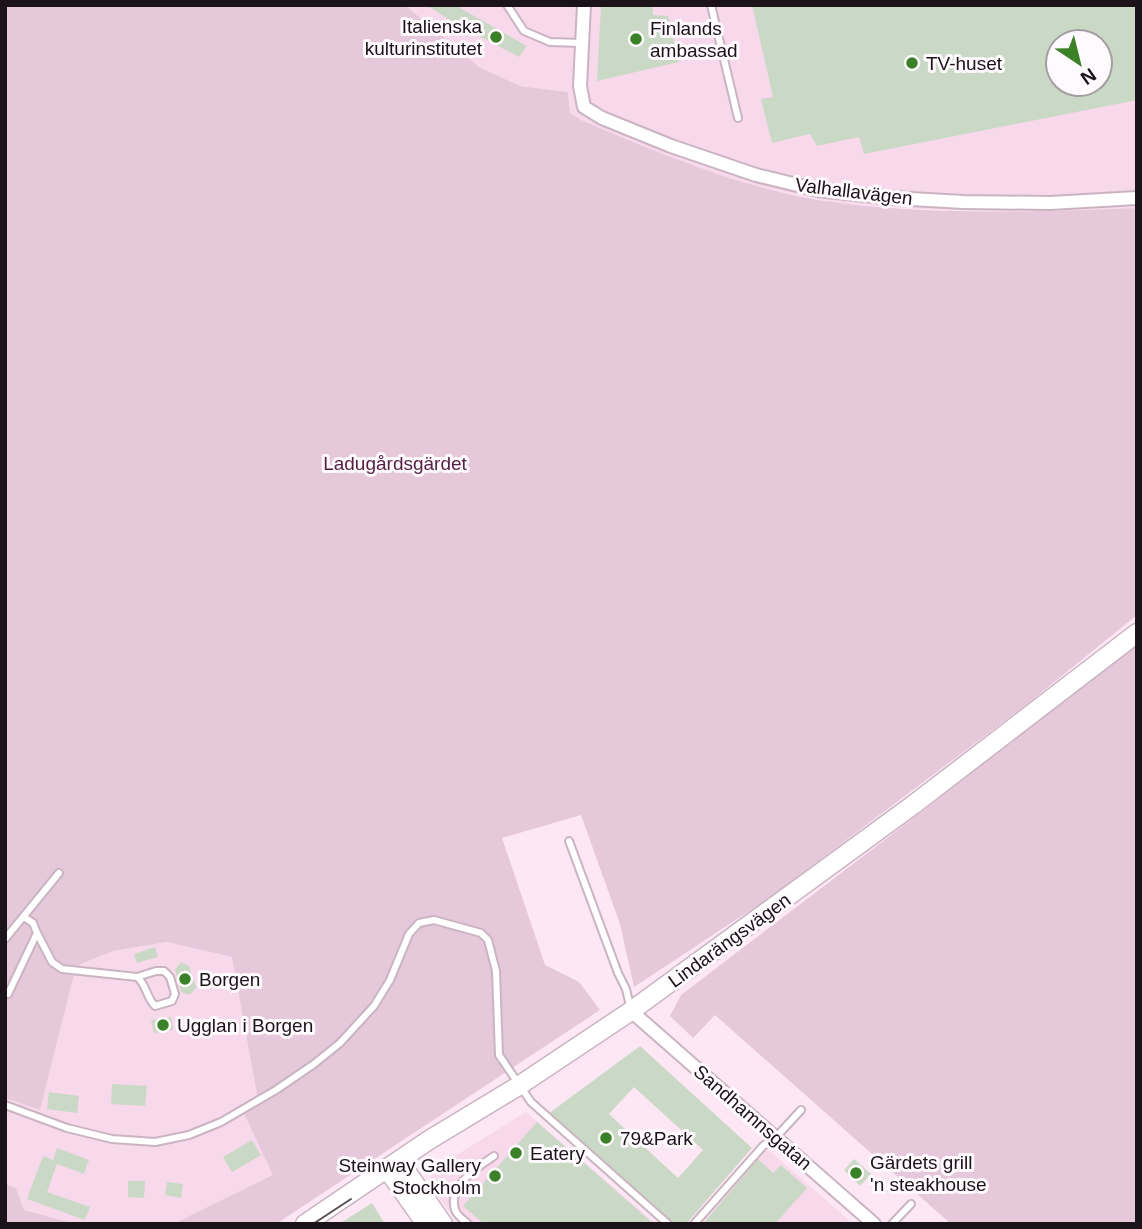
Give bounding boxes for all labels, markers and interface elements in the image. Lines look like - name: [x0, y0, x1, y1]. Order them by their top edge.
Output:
- place label: Italienska kulturinstitutet: [365, 16, 483, 59]
- place label: Finlands ambassad: [650, 18, 738, 61]
- north arrow: [1044, 28, 1114, 98]
- marker: Italienska kulturinstitutet: [488, 29, 504, 45]
- marker: Finlands ambassad: [628, 31, 644, 47]
- place label: TV-huset: [926, 53, 1003, 74]
- marker: TV-huset: [904, 55, 920, 71]
- text: N: [1077, 64, 1100, 89]
- street label: Valhallavägen: [794, 174, 914, 209]
- park label: Ladugårdsgärdet: [323, 453, 468, 474]
- street label: Lindarängsvägen: [664, 889, 794, 992]
- place label: Borgen: [199, 969, 260, 990]
- marker: Borgen: [177, 971, 193, 987]
- place label: Ugglan i Borgen: [177, 1015, 313, 1036]
- marker: Ugglan i Borgen: [155, 1017, 171, 1033]
- street label: Sandhamnsgatan: [690, 1061, 816, 1174]
- place label: 79&Park: [620, 1128, 693, 1149]
- marker: 79&Park: [598, 1130, 614, 1146]
- place label: Eatery: [530, 1143, 585, 1164]
- marker: Eatery: [508, 1145, 524, 1161]
- place label: Gärdets grill 'n steakhouse: [870, 1152, 987, 1195]
- place label: Steinway Gallery Stockholm: [338, 1155, 481, 1198]
- marker: Gärdets grill 'n steakhouse: [848, 1165, 864, 1181]
- marker: Steinway Gallery Stockholm: [487, 1168, 503, 1184]

